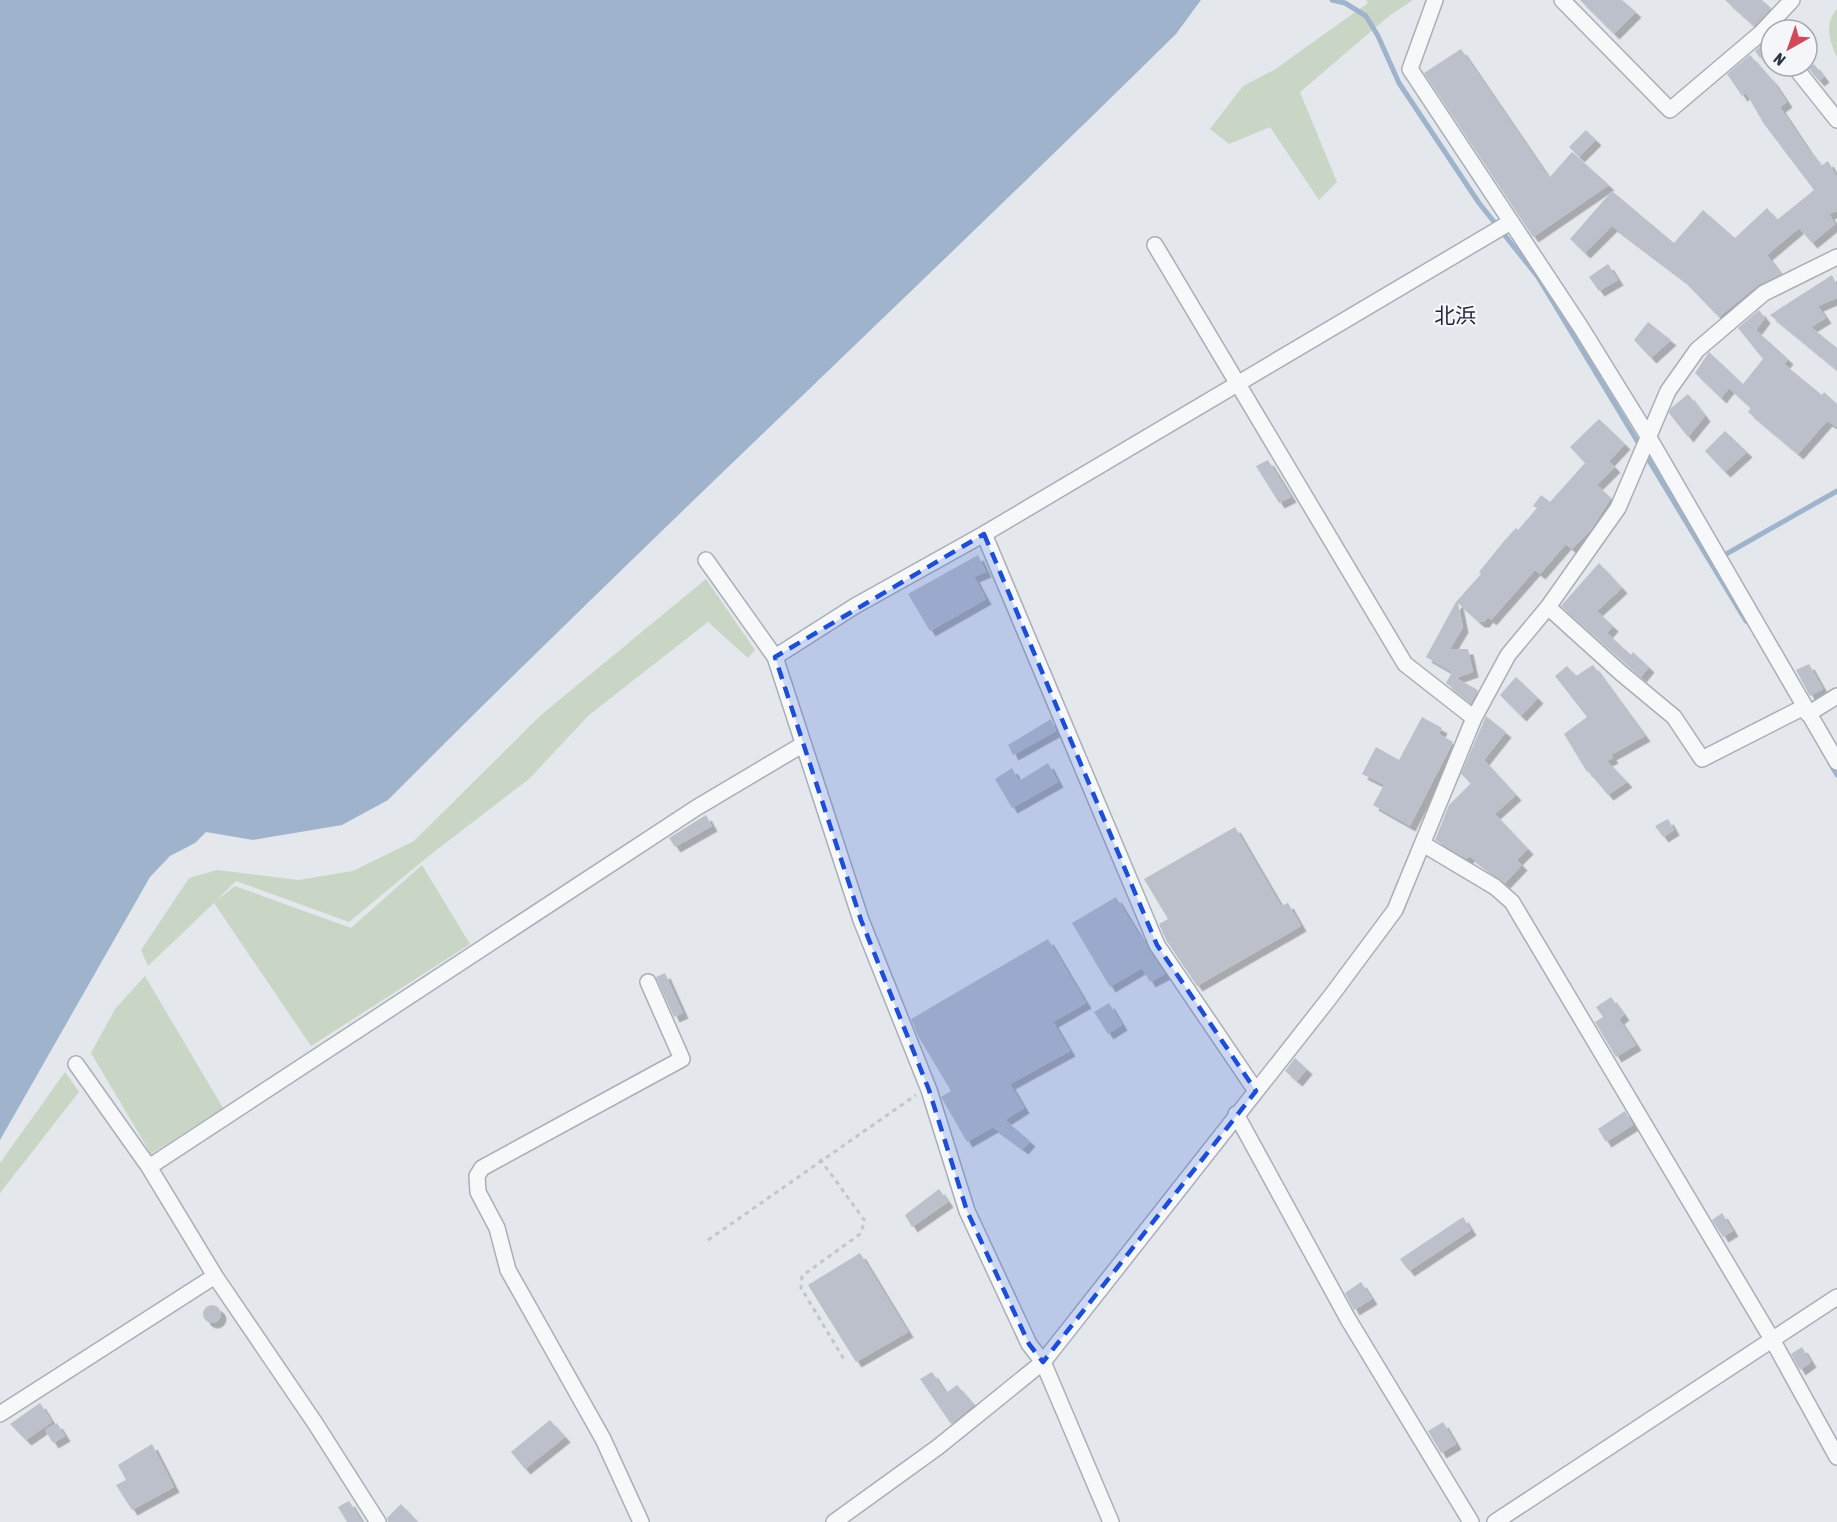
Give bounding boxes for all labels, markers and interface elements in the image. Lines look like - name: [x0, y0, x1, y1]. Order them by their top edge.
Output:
- north arrow: [1759, 18, 1819, 78]
- text: N: [1770, 50, 1789, 69]
- district label: 北浜: [1434, 303, 1476, 327]

